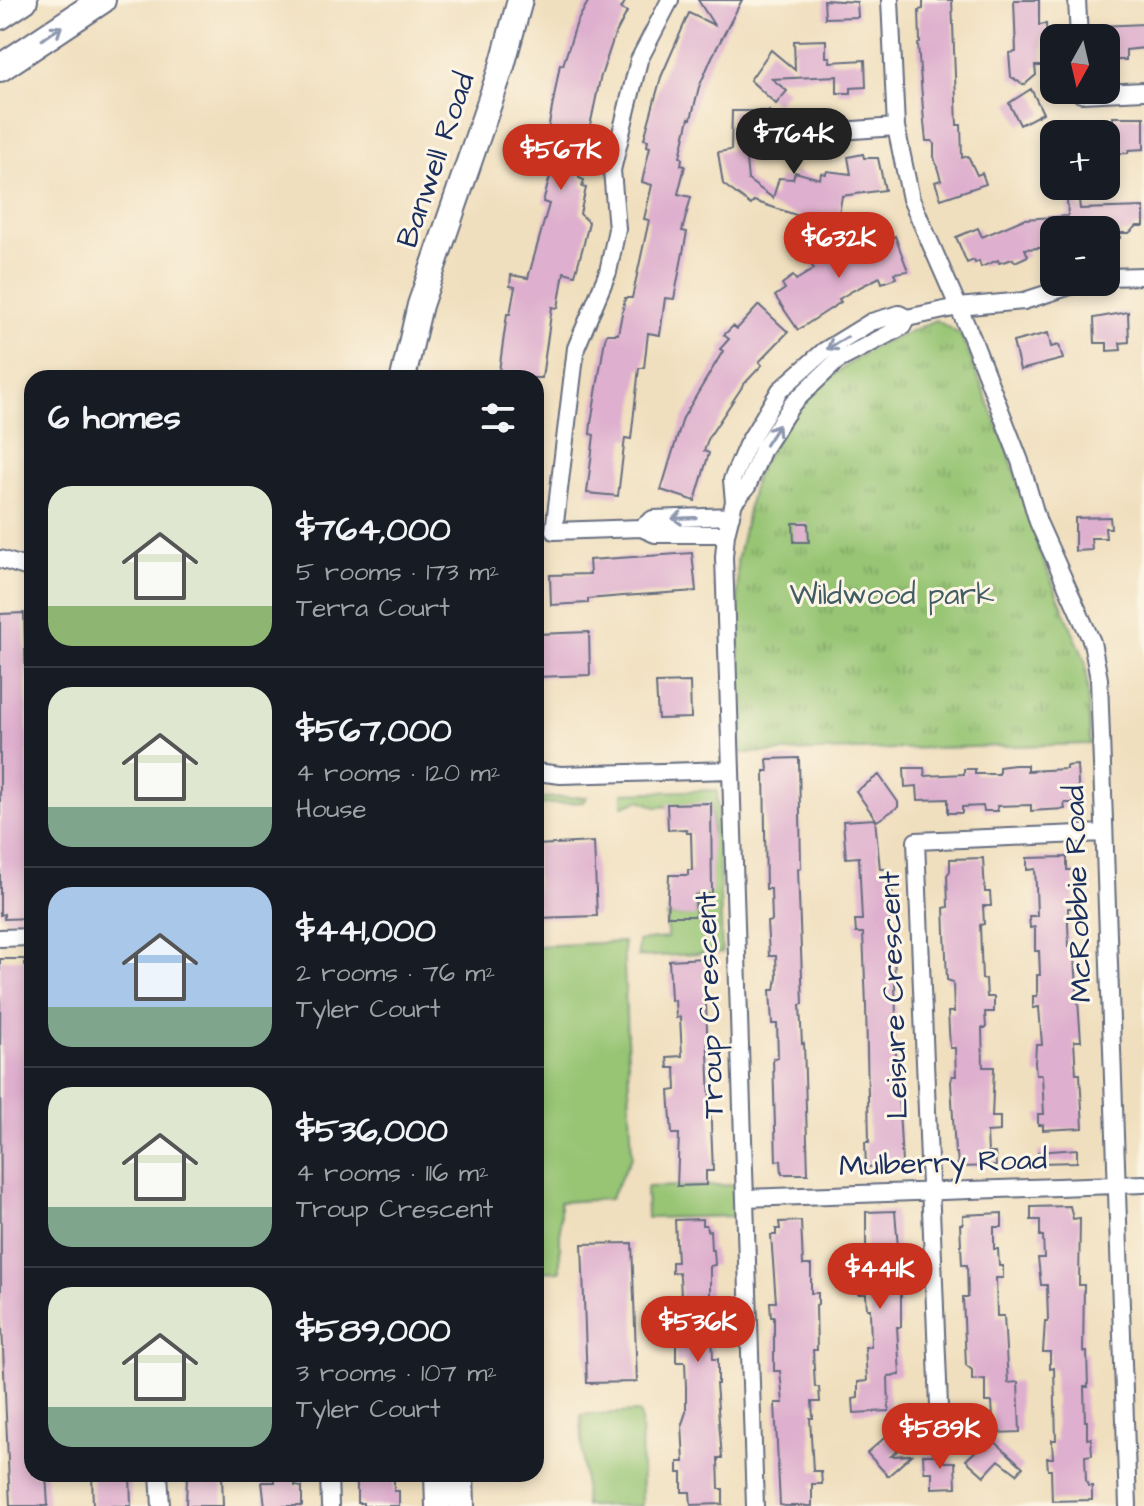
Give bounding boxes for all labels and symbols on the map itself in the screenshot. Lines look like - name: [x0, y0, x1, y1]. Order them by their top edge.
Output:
- north arrow: [1040, 24, 1120, 104]
- one-way arrow: [41, 25, 63, 41]
- street label: Banwell Road: [386, 67, 486, 253]
- pin: $764K: [738, 108, 850, 176]
- pin: $567K: [505, 124, 617, 192]
- pin: $632K: [783, 212, 895, 280]
- one-way arrow: [826, 335, 849, 351]
- one-way arrow: [765, 424, 781, 447]
- one-way arrow: [671, 510, 698, 525]
- park label: Wildwood park: [789, 574, 995, 616]
- street label: McRobbie Road: [1053, 785, 1103, 1003]
- street label: Leisure Crescent: [869, 870, 919, 1120]
- street label: Troup Crescent: [685, 891, 735, 1119]
- street label: Mulberry Road: [838, 1138, 1048, 1189]
- pin: $441K: [824, 1243, 936, 1311]
- pin: $536K: [642, 1296, 754, 1364]
- pin: $589K: [884, 1403, 996, 1471]

